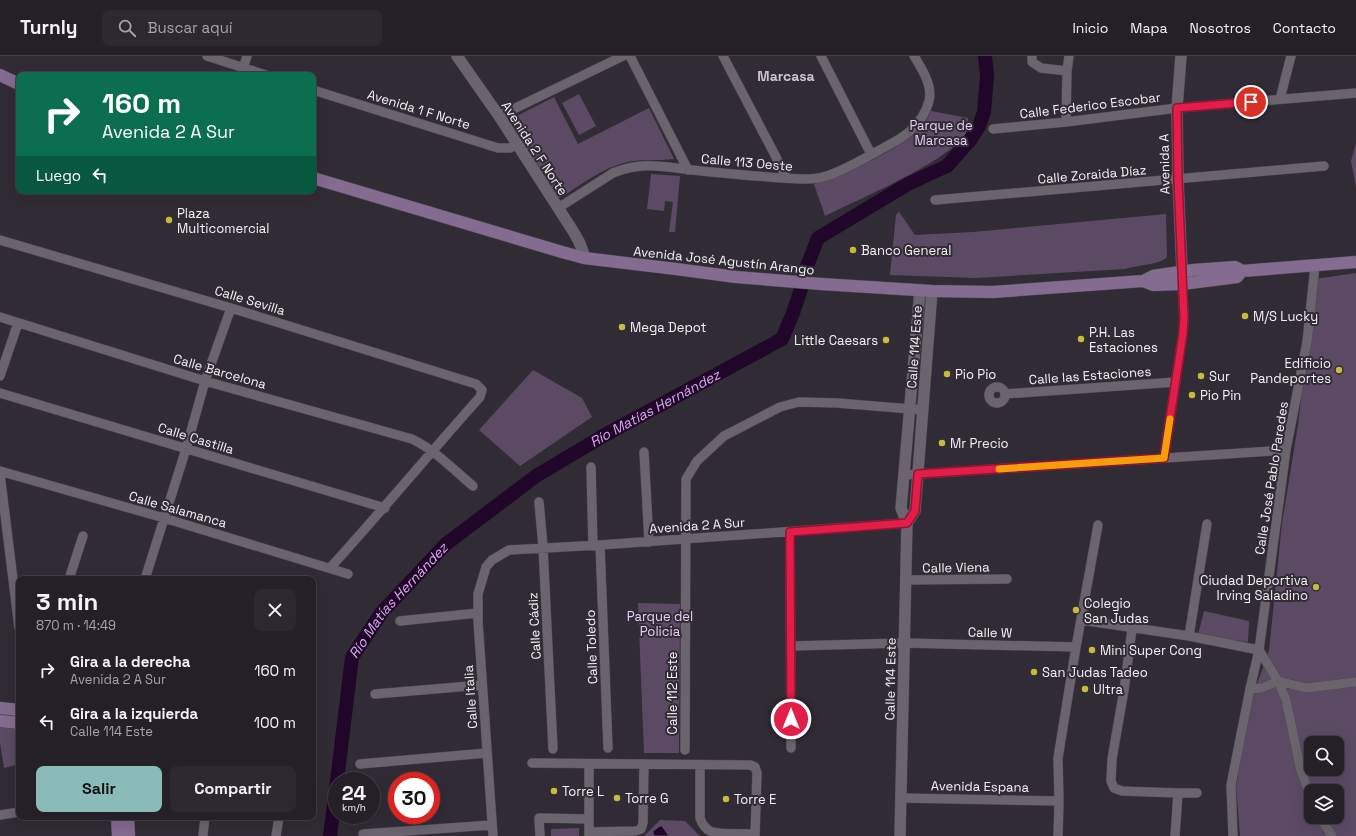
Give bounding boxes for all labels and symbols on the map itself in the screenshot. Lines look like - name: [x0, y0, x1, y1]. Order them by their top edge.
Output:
- district label: Marcasa: [757, 67, 815, 85]
- pin: [1234, 85, 1268, 119]
- street label: Avenida 1 F Norte: [365, 86, 472, 133]
- street label: Calle Federico Escobar: [1019, 88, 1162, 123]
- street label: Avenida 2 F Norte: [498, 98, 571, 199]
- park label: Parque de Marcasa: [909, 117, 973, 149]
- street label: Avenida A: [1155, 133, 1174, 195]
- street label: Calle 113 Oeste: [700, 150, 793, 175]
- street label: Calle Zoraida Díaz: [1037, 161, 1147, 188]
- place label: Plaza Multicomercial: [177, 205, 270, 237]
- marker: Plaza Multicomercial: [164, 215, 174, 225]
- place label: Banco General: [861, 242, 951, 259]
- street label: Avenida José Agustín Arango: [633, 243, 815, 278]
- marker: Banco General: [848, 245, 858, 255]
- street label: Calle Sevilla: [213, 282, 288, 319]
- street label: Calle 114 Este: [903, 305, 926, 389]
- place label: M/S Lucky: [1253, 308, 1318, 325]
- marker: M/S Lucky: [1240, 311, 1250, 321]
- place label: Mega Depot: [630, 319, 707, 336]
- marker: Mega Depot: [617, 322, 627, 332]
- place label: P.H. Las Estaciones: [1089, 324, 1158, 356]
- place label: Little Caesars: [794, 332, 878, 349]
- marker: P.H. Las Estaciones: [1076, 334, 1086, 344]
- marker: Little Caesars: [881, 335, 891, 345]
- street label: Calle Barcelona: [171, 350, 269, 393]
- place label: Edificio Pandeportes: [1250, 355, 1331, 387]
- street label: Calle las Estaciones: [1028, 363, 1152, 388]
- water label: Río Matías Hernández: [586, 365, 724, 451]
- marker: Edificio Pandeportes: [1334, 365, 1344, 375]
- place label: Pio Pio: [955, 366, 996, 383]
- place label: Sur: [1209, 368, 1230, 385]
- marker: Pio Pio: [942, 369, 952, 379]
- marker: Sur: [1196, 371, 1206, 381]
- place label: Pio Pin: [1200, 387, 1241, 404]
- marker: Pio Pin: [1187, 390, 1197, 400]
- street label: Calle José Pablo Paredes: [1251, 400, 1292, 556]
- street label: Calle Castilla: [156, 419, 236, 458]
- place label: Mr Precio: [950, 435, 1009, 452]
- marker: Mr Precio: [937, 438, 947, 448]
- street label: Calle Salamanca: [127, 487, 229, 532]
- street label: Avenida 2 A Sur: [649, 514, 746, 537]
- water label: Río Matías Hernández: [345, 538, 453, 662]
- street label: Calle Viena: [922, 558, 990, 577]
- place label: Ciudad Deportiva Irving Saladino: [1200, 572, 1309, 604]
- marker: Ciudad Deportiva Irving Saladino: [1311, 582, 1321, 592]
- street label: Calle Cádiz: [524, 592, 545, 660]
- place label: Colegio San Judas: [1084, 595, 1149, 627]
- marker: Colegio San Judas: [1071, 605, 1081, 615]
- park label: Parque del Policia: [627, 608, 693, 640]
- street label: Calle Toledo: [582, 609, 601, 685]
- street label: Calle W: [968, 624, 1012, 641]
- street label: Calle 114 Este: [881, 637, 900, 721]
- place label: Mini Super Cong: [1100, 642, 1202, 659]
- marker: Mini Super Cong: [1087, 645, 1097, 655]
- street label: Calle 112 Este: [664, 652, 681, 734]
- street label: Calle Italia: [460, 664, 481, 729]
- place label: San Judas Tadeo: [1042, 664, 1148, 681]
- marker: San Judas Tadeo: [1029, 667, 1039, 677]
- place label: Ultra: [1093, 681, 1124, 698]
- marker: Ultra: [1080, 684, 1090, 694]
- position arrow: [770, 698, 812, 740]
- speed limit sign: 30: [388, 772, 440, 824]
- street label: Avenida Espana: [931, 777, 1030, 796]
- place label: Torre L: [562, 783, 604, 800]
- marker: Torre L: [549, 786, 559, 796]
- place label: Torre G: [625, 790, 669, 807]
- place label: Torre E: [734, 791, 776, 808]
- marker: Torre G: [612, 793, 622, 803]
- marker: Torre E: [721, 794, 731, 804]

